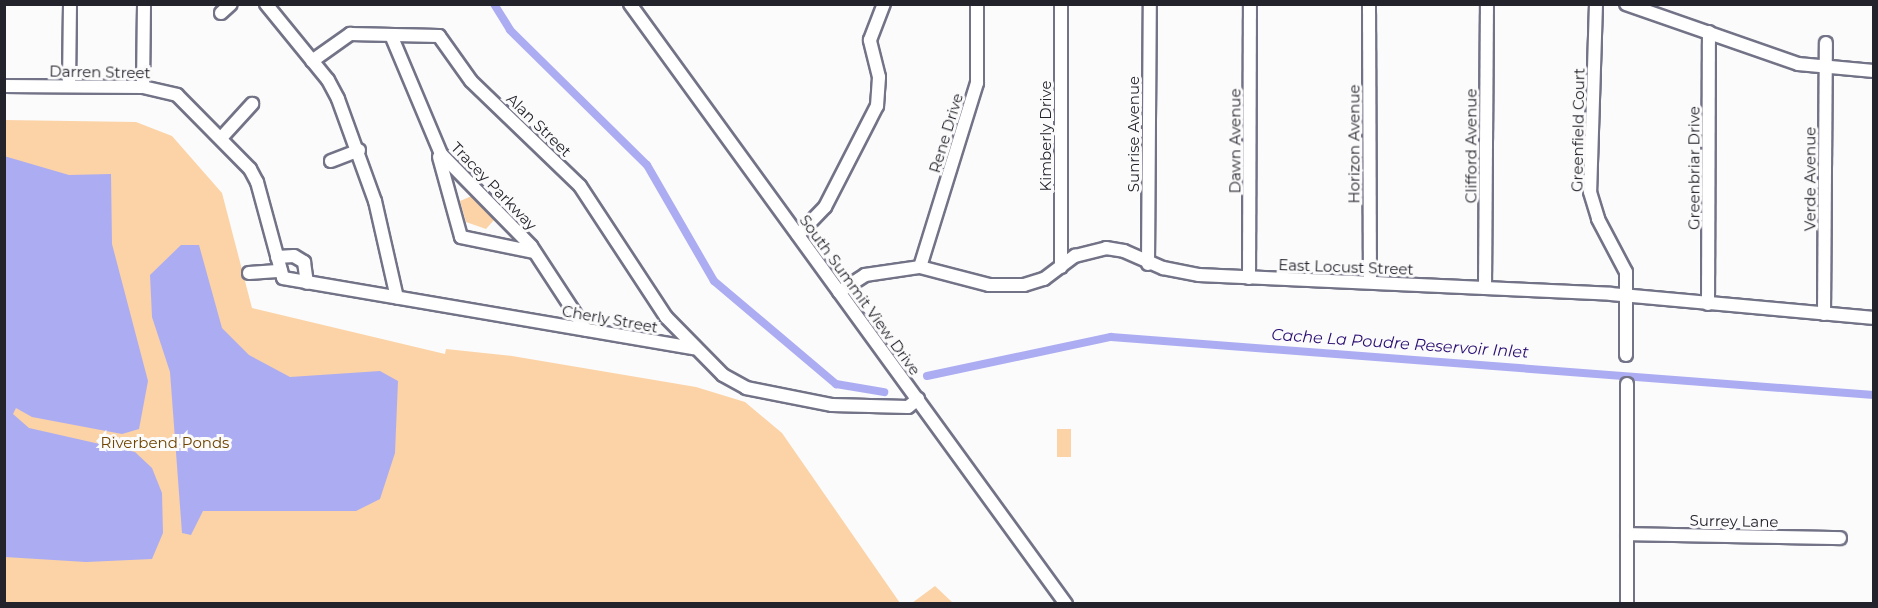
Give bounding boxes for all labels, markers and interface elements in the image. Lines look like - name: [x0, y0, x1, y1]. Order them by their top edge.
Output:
- street label: Darren Street: [49, 62, 151, 82]
- street label: Greenfield Court: [1568, 68, 1588, 192]
- street label: Sunrise Avenue: [1125, 76, 1143, 192]
- street label: Kimberly Drive: [1037, 80, 1055, 192]
- street label: Horizon Avenue: [1345, 84, 1363, 204]
- street label: Dawn Avenue: [1226, 89, 1244, 193]
- street label: Clifford Avenue: [1462, 89, 1480, 203]
- street label: Alan Street: [503, 90, 575, 160]
- street label: Rene Drive: [925, 91, 967, 175]
- street label: Greenbriar Drive: [1685, 106, 1703, 230]
- street label: Verde Avenue: [1801, 127, 1819, 231]
- street label: Tracey Parkway: [447, 138, 541, 234]
- street label: South Summit View Drive: [796, 211, 924, 379]
- street label: East Locust Street: [1278, 256, 1414, 278]
- street label: Cherly Street: [561, 302, 659, 336]
- water label: Cache La Poudre Reservoir Inlet: [1271, 325, 1529, 363]
- park label: Riverbend Ponds: [101, 434, 229, 452]
- street label: Surrey Lane: [1689, 511, 1779, 531]

